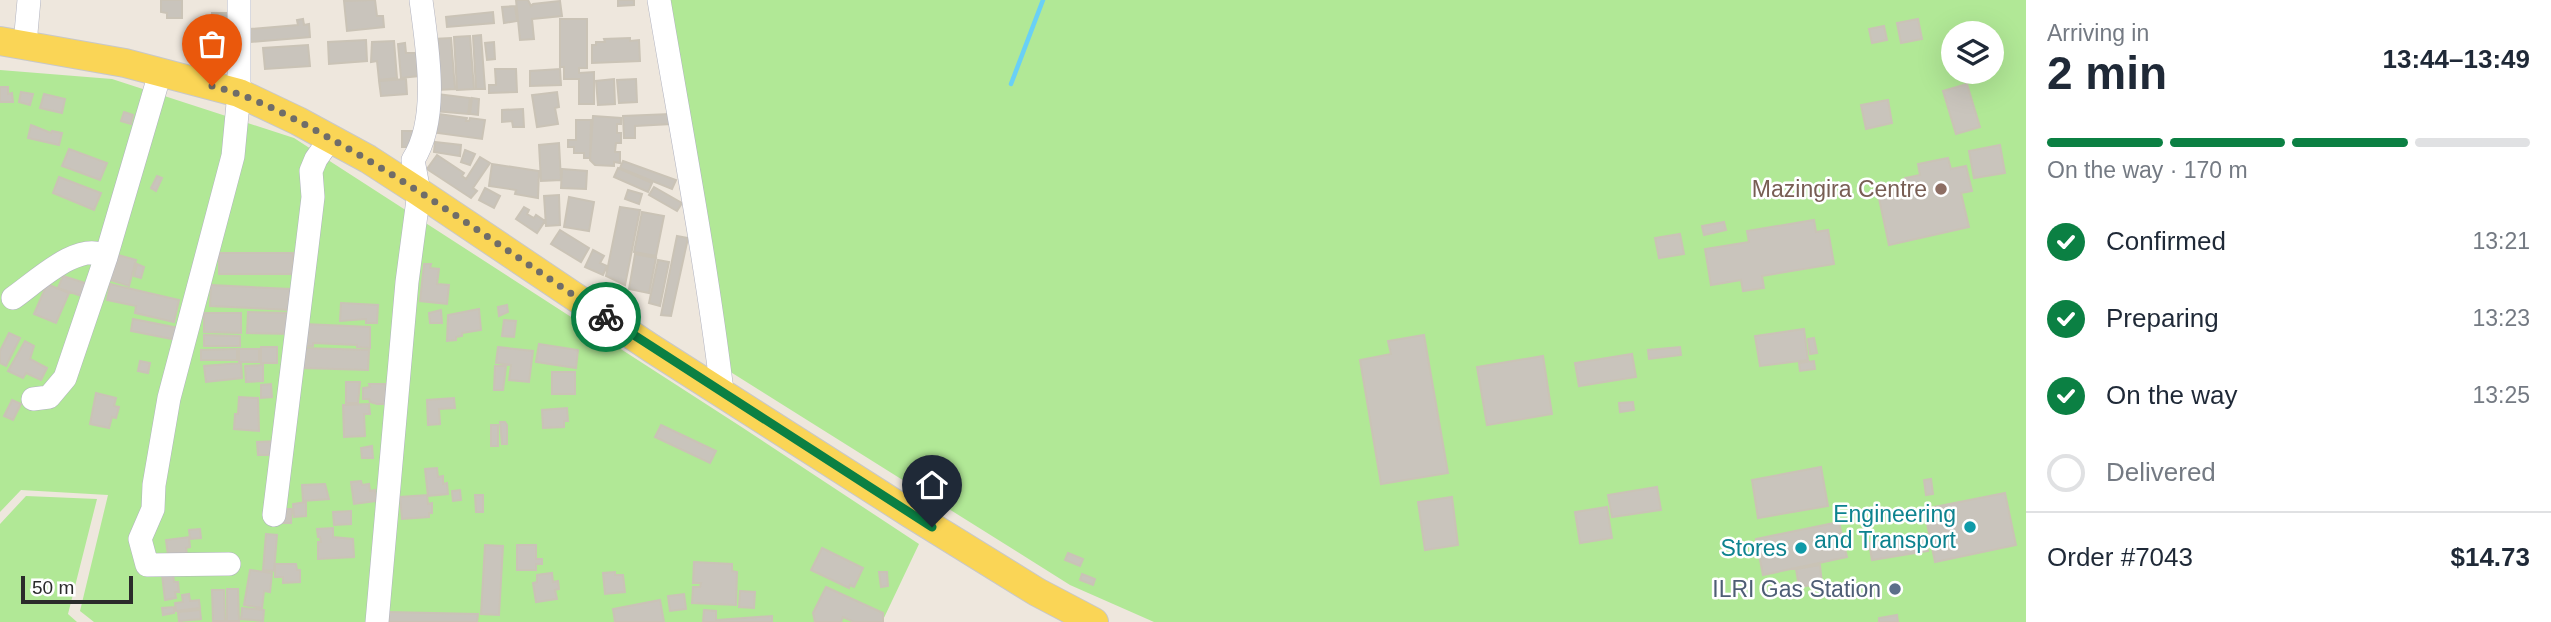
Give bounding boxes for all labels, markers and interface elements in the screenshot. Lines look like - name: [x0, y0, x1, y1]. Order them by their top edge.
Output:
- pin: [182, 14, 242, 86]
- text: Arriving in: [2047, 20, 2149, 46]
- map controls: [1941, 21, 2004, 84]
- button: layers: [1941, 21, 2004, 84]
- icon: bag: [193, 25, 231, 63]
- text: 13:44–13:49: [2383, 44, 2530, 74]
- text: 2 min: [2047, 47, 2167, 99]
- text: On the way · 170 m: [2047, 157, 2248, 183]
- place label: Mazingira Centre: [1752, 176, 1927, 202]
- marker: Mazingira Centre: [1933, 181, 1949, 197]
- icon: check: [2047, 223, 2085, 261]
- text: Confirmed: [2106, 226, 2226, 256]
- text: 13:21: [2472, 228, 2530, 254]
- courier: [571, 282, 641, 352]
- icon: bike: [587, 298, 625, 336]
- icon: check: [2047, 300, 2085, 338]
- text: Preparing: [2106, 303, 2219, 333]
- text: 13:23: [2472, 305, 2530, 331]
- icon: check: [2047, 377, 2085, 415]
- text: On the way: [2106, 380, 2238, 410]
- text: 13:25: [2472, 382, 2530, 408]
- pin: [902, 455, 962, 527]
- text: Delivered: [2106, 457, 2216, 487]
- icon: home: [913, 466, 951, 504]
- place label: Engineering and Transport: [1814, 501, 1957, 553]
- marker: Engineering and Transport: [1962, 519, 1978, 535]
- place label: Stores: [1721, 535, 1787, 561]
- marker: Stores: [1793, 540, 1809, 556]
- text: Order #7043: [2047, 542, 2193, 572]
- text: $14.73: [2450, 542, 2530, 572]
- scale bar: [21, 573, 133, 605]
- place label: ILRI Gas Station: [1712, 576, 1881, 602]
- text: 50 m: [32, 577, 74, 598]
- marker: ILRI Gas Station: [1887, 581, 1903, 597]

